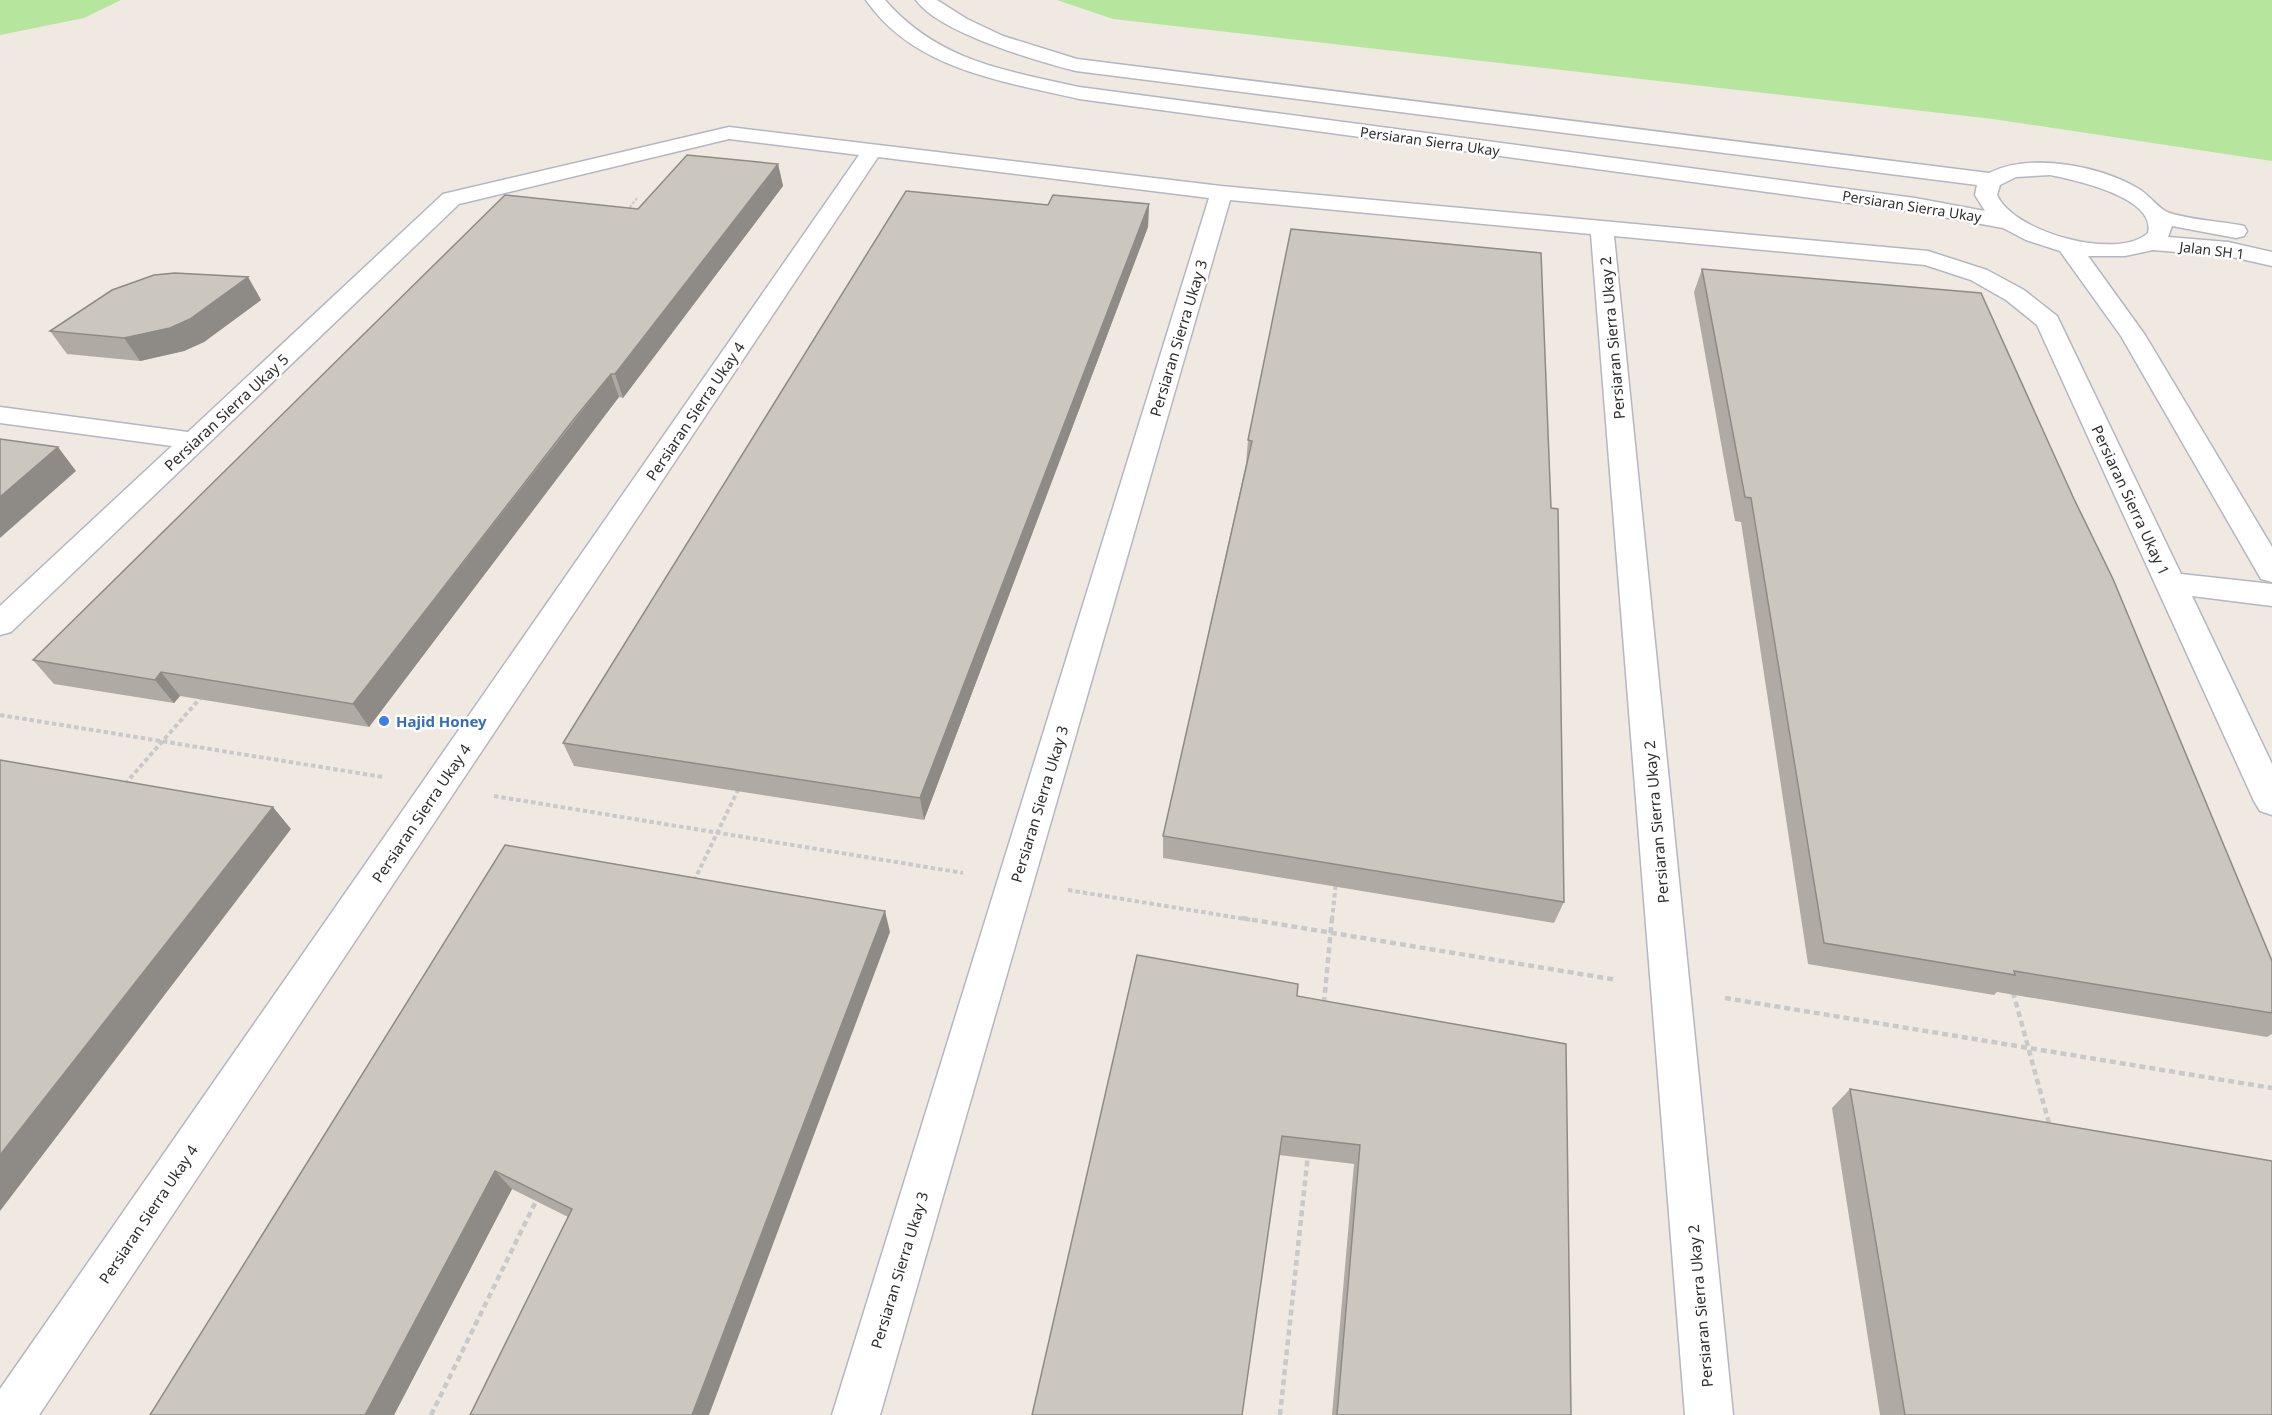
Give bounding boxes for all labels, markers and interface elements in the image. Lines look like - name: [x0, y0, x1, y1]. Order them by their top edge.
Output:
- street label: Persiaran Sierra Ukay: [1359, 122, 1502, 160]
- street label: Persiaran Sierra Ukay: [1841, 186, 1984, 227]
- street label: Jalan SH 1: [2177, 236, 2245, 263]
- street label: Persiaran Sierra Ukay 2: [1595, 256, 1629, 420]
- street label: Persiaran Sierra Ukay 3: [1145, 257, 1211, 419]
- street label: Persiaran Sierra Ukay 4: [641, 337, 749, 484]
- street label: Persiaran Sierra Ukay 5: [160, 349, 292, 475]
- street label: Persiaran Sierra Ukay 1: [2087, 422, 2175, 578]
- place label: Hajid Honey: [396, 711, 487, 731]
- marker: Hajid Honey: [377, 714, 391, 728]
- street label: Persiaran Sierra Ukay 3: [1006, 723, 1072, 885]
- street label: Persiaran Sierra Ukay 4: [367, 739, 475, 886]
- street label: Persiaran Sierra Ukay 2: [1639, 740, 1673, 904]
- street label: Persiaran Sierra Ukay 4: [94, 1140, 202, 1287]
- street label: Persiaran Sierra Ukay 3: [866, 1189, 932, 1351]
- street label: Persiaran Sierra Ukay 2: [1683, 1224, 1717, 1388]

